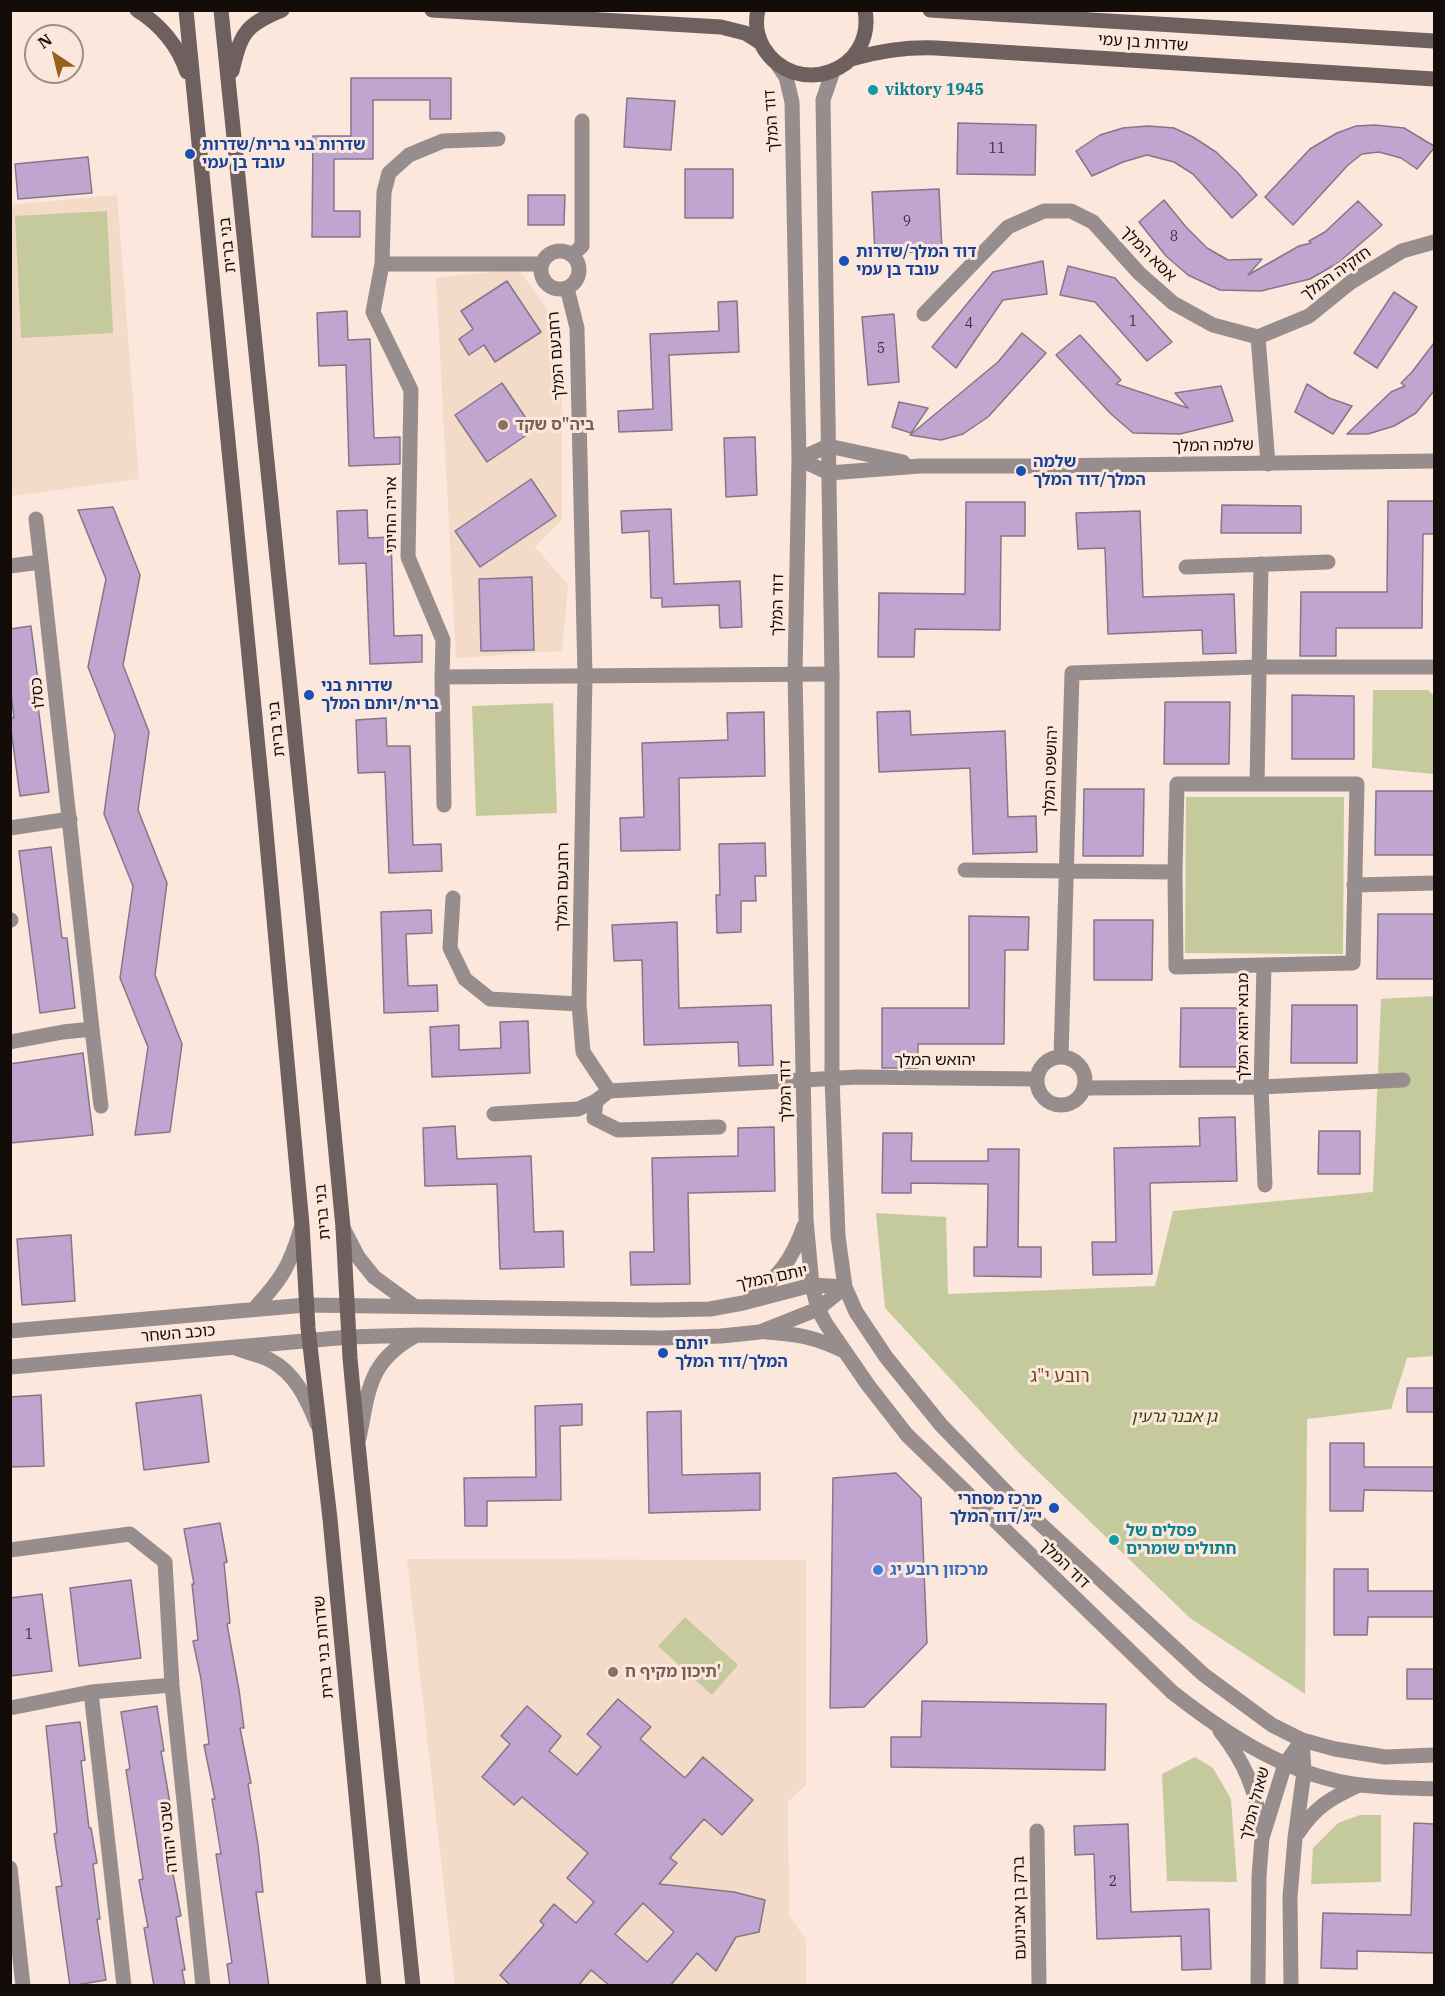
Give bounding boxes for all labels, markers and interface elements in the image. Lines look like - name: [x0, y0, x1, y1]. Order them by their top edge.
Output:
- north arrow: [24, 24, 84, 84]
- text: N: [34, 29, 56, 53]
- street label: שדרות בן עמי: [1097, 30, 1189, 56]
- place label: viktory 1945: [885, 80, 984, 100]
- marker: viktory 1945: [866, 83, 880, 97]
- street label: דוד המלך: [760, 89, 784, 153]
- place label: שדרות בני ברית/שדרות עובד בן עמי: [202, 135, 366, 173]
- house number: 11: [989, 141, 1005, 157]
- marker: שדרות בני ברית/שדרות עובד בן עמי: [183, 147, 197, 161]
- house number: 9: [903, 214, 911, 230]
- street label: בני ברית: [216, 216, 240, 274]
- street label: אסא המלך: [1116, 222, 1180, 286]
- house number: 8: [1170, 229, 1178, 245]
- place label: דוד המלך/שדרות עובד בן עמי: [856, 242, 976, 280]
- street label: חזקיה המלך: [1297, 243, 1375, 305]
- marker: דוד המלך/שדרות עובד בן עמי: [837, 254, 851, 268]
- street label: רחבעם המלך: [544, 311, 570, 401]
- house number: 1: [1129, 314, 1137, 330]
- house number: 4: [965, 316, 973, 332]
- house number: 5: [877, 341, 885, 357]
- place label: ביה"ס שקד: [515, 415, 594, 435]
- marker: ביה"ס שקד: [496, 418, 510, 432]
- street label: שלמה המלך: [1172, 436, 1254, 456]
- place label: שלמה המלך/דוד המלך: [1033, 452, 1146, 490]
- marker: שלמה המלך/דוד המלך: [1014, 464, 1028, 478]
- street label: אריה החיתי: [381, 476, 401, 554]
- street label: דוד המלך: [768, 573, 788, 637]
- street label: כסלו: [27, 676, 49, 710]
- place label: שדרות בני ברית/יותם המלך: [321, 676, 439, 714]
- marker: שדרות בני ברית/יותם המלך: [302, 688, 316, 702]
- street label: בני ברית: [265, 700, 289, 758]
- street label: יהושפט המלך: [1040, 725, 1062, 817]
- street label: רחבעם המלך: [553, 842, 573, 932]
- street label: מבוא יהוא המלך: [1233, 973, 1253, 1081]
- street label: יהואש המלך: [894, 1050, 976, 1070]
- street label: דוד המלך: [776, 1059, 796, 1123]
- street label: בני ברית: [311, 1183, 335, 1241]
- street label: יותם המלך: [735, 1261, 809, 1295]
- street label: כוכב השחר: [140, 1321, 216, 1347]
- place label: יותם המלך/דוד המלך: [675, 1334, 788, 1372]
- marker: יותם המלך/דוד המלך: [656, 1346, 670, 1360]
- district label: רובע י"ג: [1030, 1366, 1090, 1388]
- park label: גן אבנר גרעין: [1131, 1407, 1217, 1427]
- place label: מרכז מסחרי י״ג/דוד המלך: [949, 1489, 1042, 1527]
- marker: מרכז מסחרי י״ג/דוד המלך: [1047, 1501, 1061, 1515]
- place label: פסלים של חתולים שומרים: [1126, 1521, 1237, 1559]
- marker: פסלים של חתולים שומרים: [1107, 1533, 1121, 1547]
- street label: דוד המלך: [1035, 1535, 1093, 1593]
- place label: מרכזון רובע יג: [890, 1560, 988, 1580]
- marker: מרכזון רובע יג: [871, 1563, 885, 1577]
- street label: שדרות בני ברית: [310, 1595, 338, 1699]
- house number: 1: [25, 1627, 33, 1643]
- place label: תיכון מקיף ח': [625, 1662, 721, 1682]
- marker: תיכון מקיף ח': [606, 1665, 620, 1679]
- street label: שאול המלך: [1236, 1765, 1274, 1843]
- street label: שבט יהודה: [156, 1800, 182, 1874]
- street label: ברק בן אבינועם: [1009, 1856, 1031, 1960]
- house number: 2: [1109, 1874, 1117, 1890]

